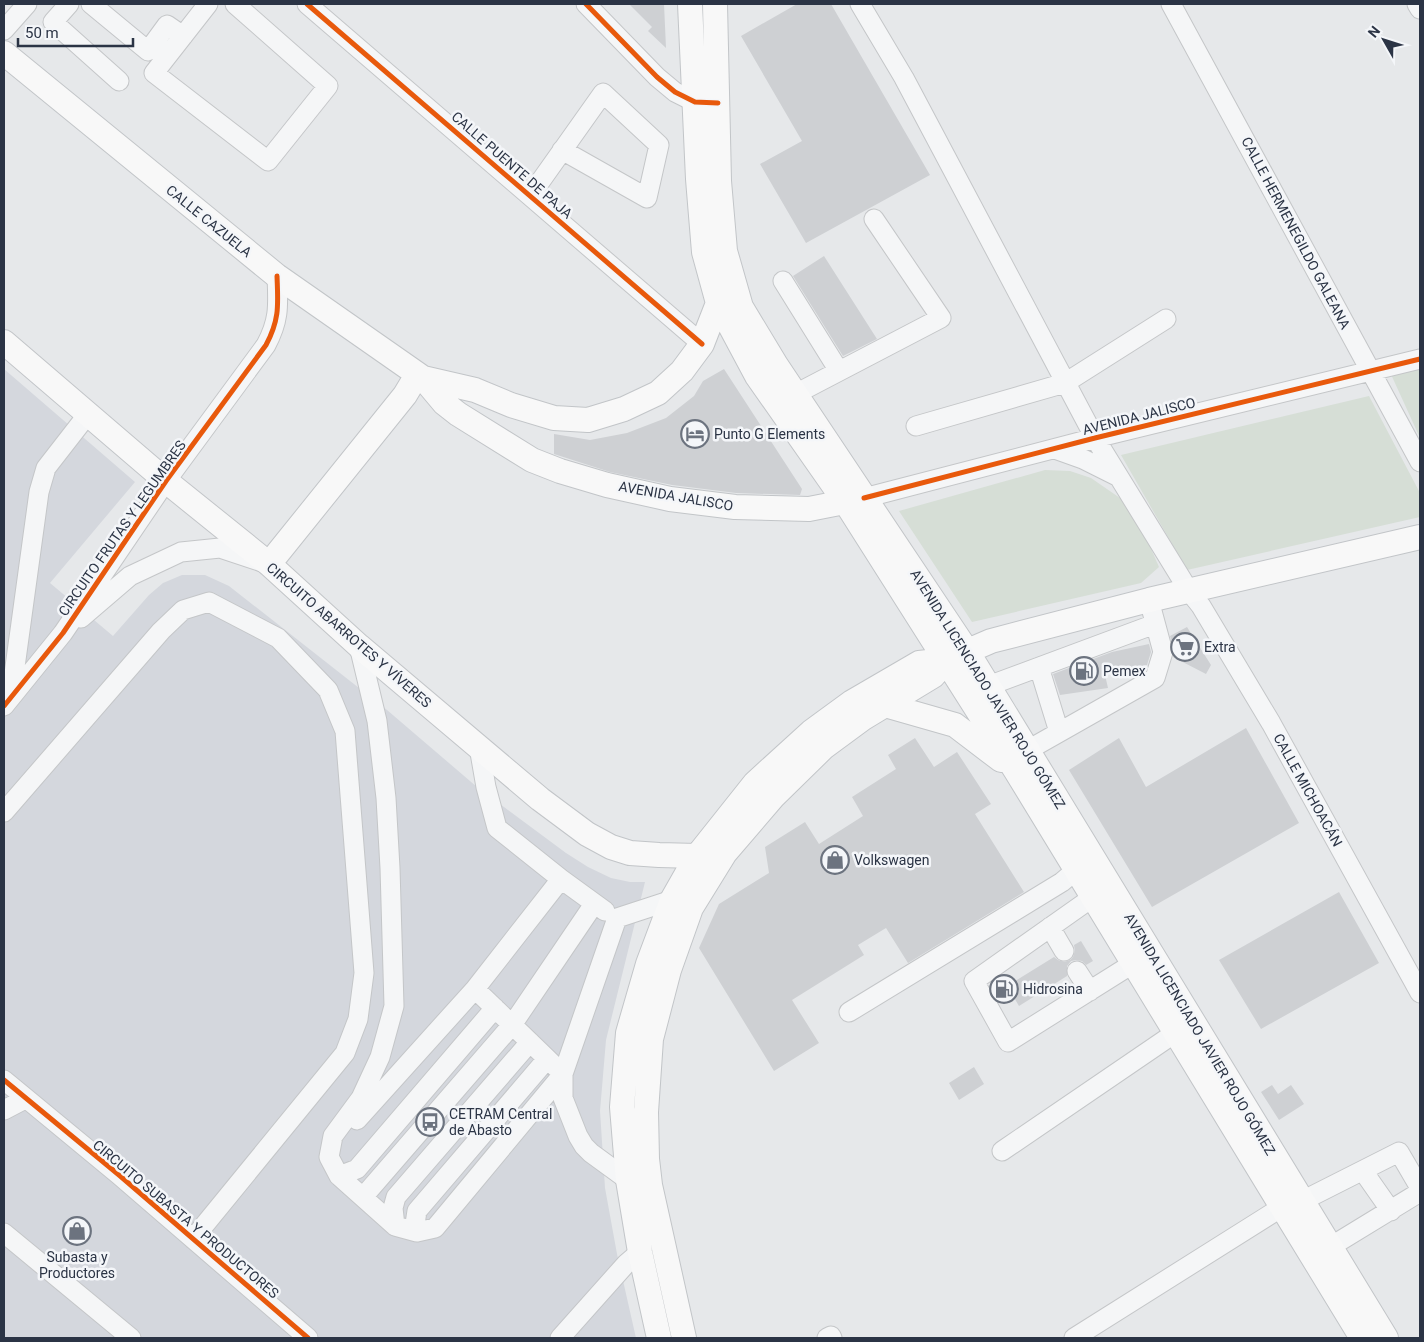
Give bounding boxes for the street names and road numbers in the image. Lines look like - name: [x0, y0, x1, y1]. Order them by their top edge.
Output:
- street label: CALLE PUENTE DE PAJA: [448, 108, 576, 222]
- street label: CALLE HERMENEGILDO GALEANA: [1238, 134, 1354, 332]
- street label: CALLE CAZUELA: [163, 182, 255, 260]
- street label: AVENIDA JALISCO: [1081, 394, 1197, 438]
- street label: CIRCUITO FRUTAS Y LEGUMBRES: [55, 437, 189, 619]
- street label: AVENIDA JALISCO: [618, 478, 734, 514]
- street label: CIRCUITO ABARROTES Y VÍVERES: [263, 558, 435, 711]
- street label: AVENIDA LICENCIADO JAVIER ROJO GÓMEZ: [907, 566, 1070, 812]
- street label: CALLE MICHOACÁN: [1270, 730, 1347, 849]
- street label: AVENIDA LICENCIADO JAVIER ROJO GÓMEZ: [1121, 910, 1280, 1158]
- street label: CIRCUITO SUBASTA Y PRODUCTORES: [90, 1137, 282, 1301]

